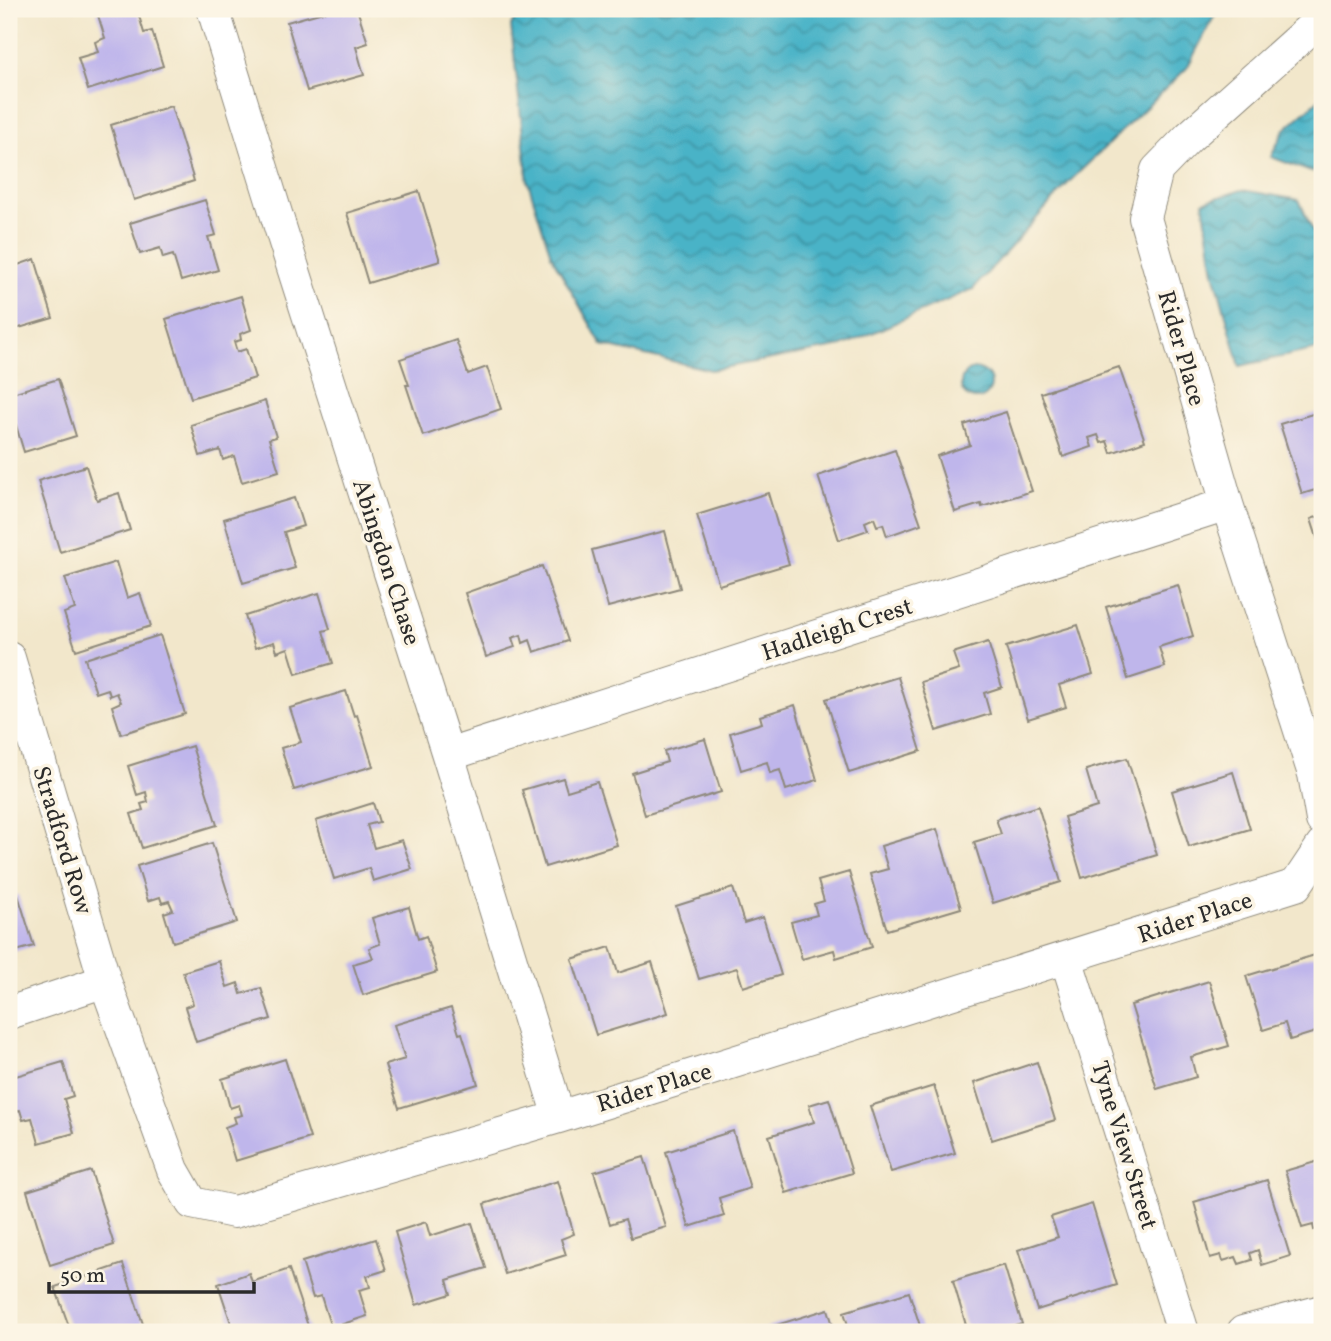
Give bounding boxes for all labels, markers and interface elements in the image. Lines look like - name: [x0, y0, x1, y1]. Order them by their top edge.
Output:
- street label: Rider Place: [1147, 287, 1213, 410]
- street label: Abingdon Chase: [342, 475, 428, 650]
- street label: Hadleigh Crest: [758, 591, 917, 671]
- street label: Stradford Row: [22, 762, 100, 919]
- street label: Rider Place: [1134, 884, 1257, 953]
- street label: Rider Place: [593, 1055, 716, 1123]
- street label: Tyne View Street: [1081, 1057, 1165, 1234]
- scale bar: [49, 1250, 254, 1294]
- text: 50 m: [60, 1262, 105, 1291]

